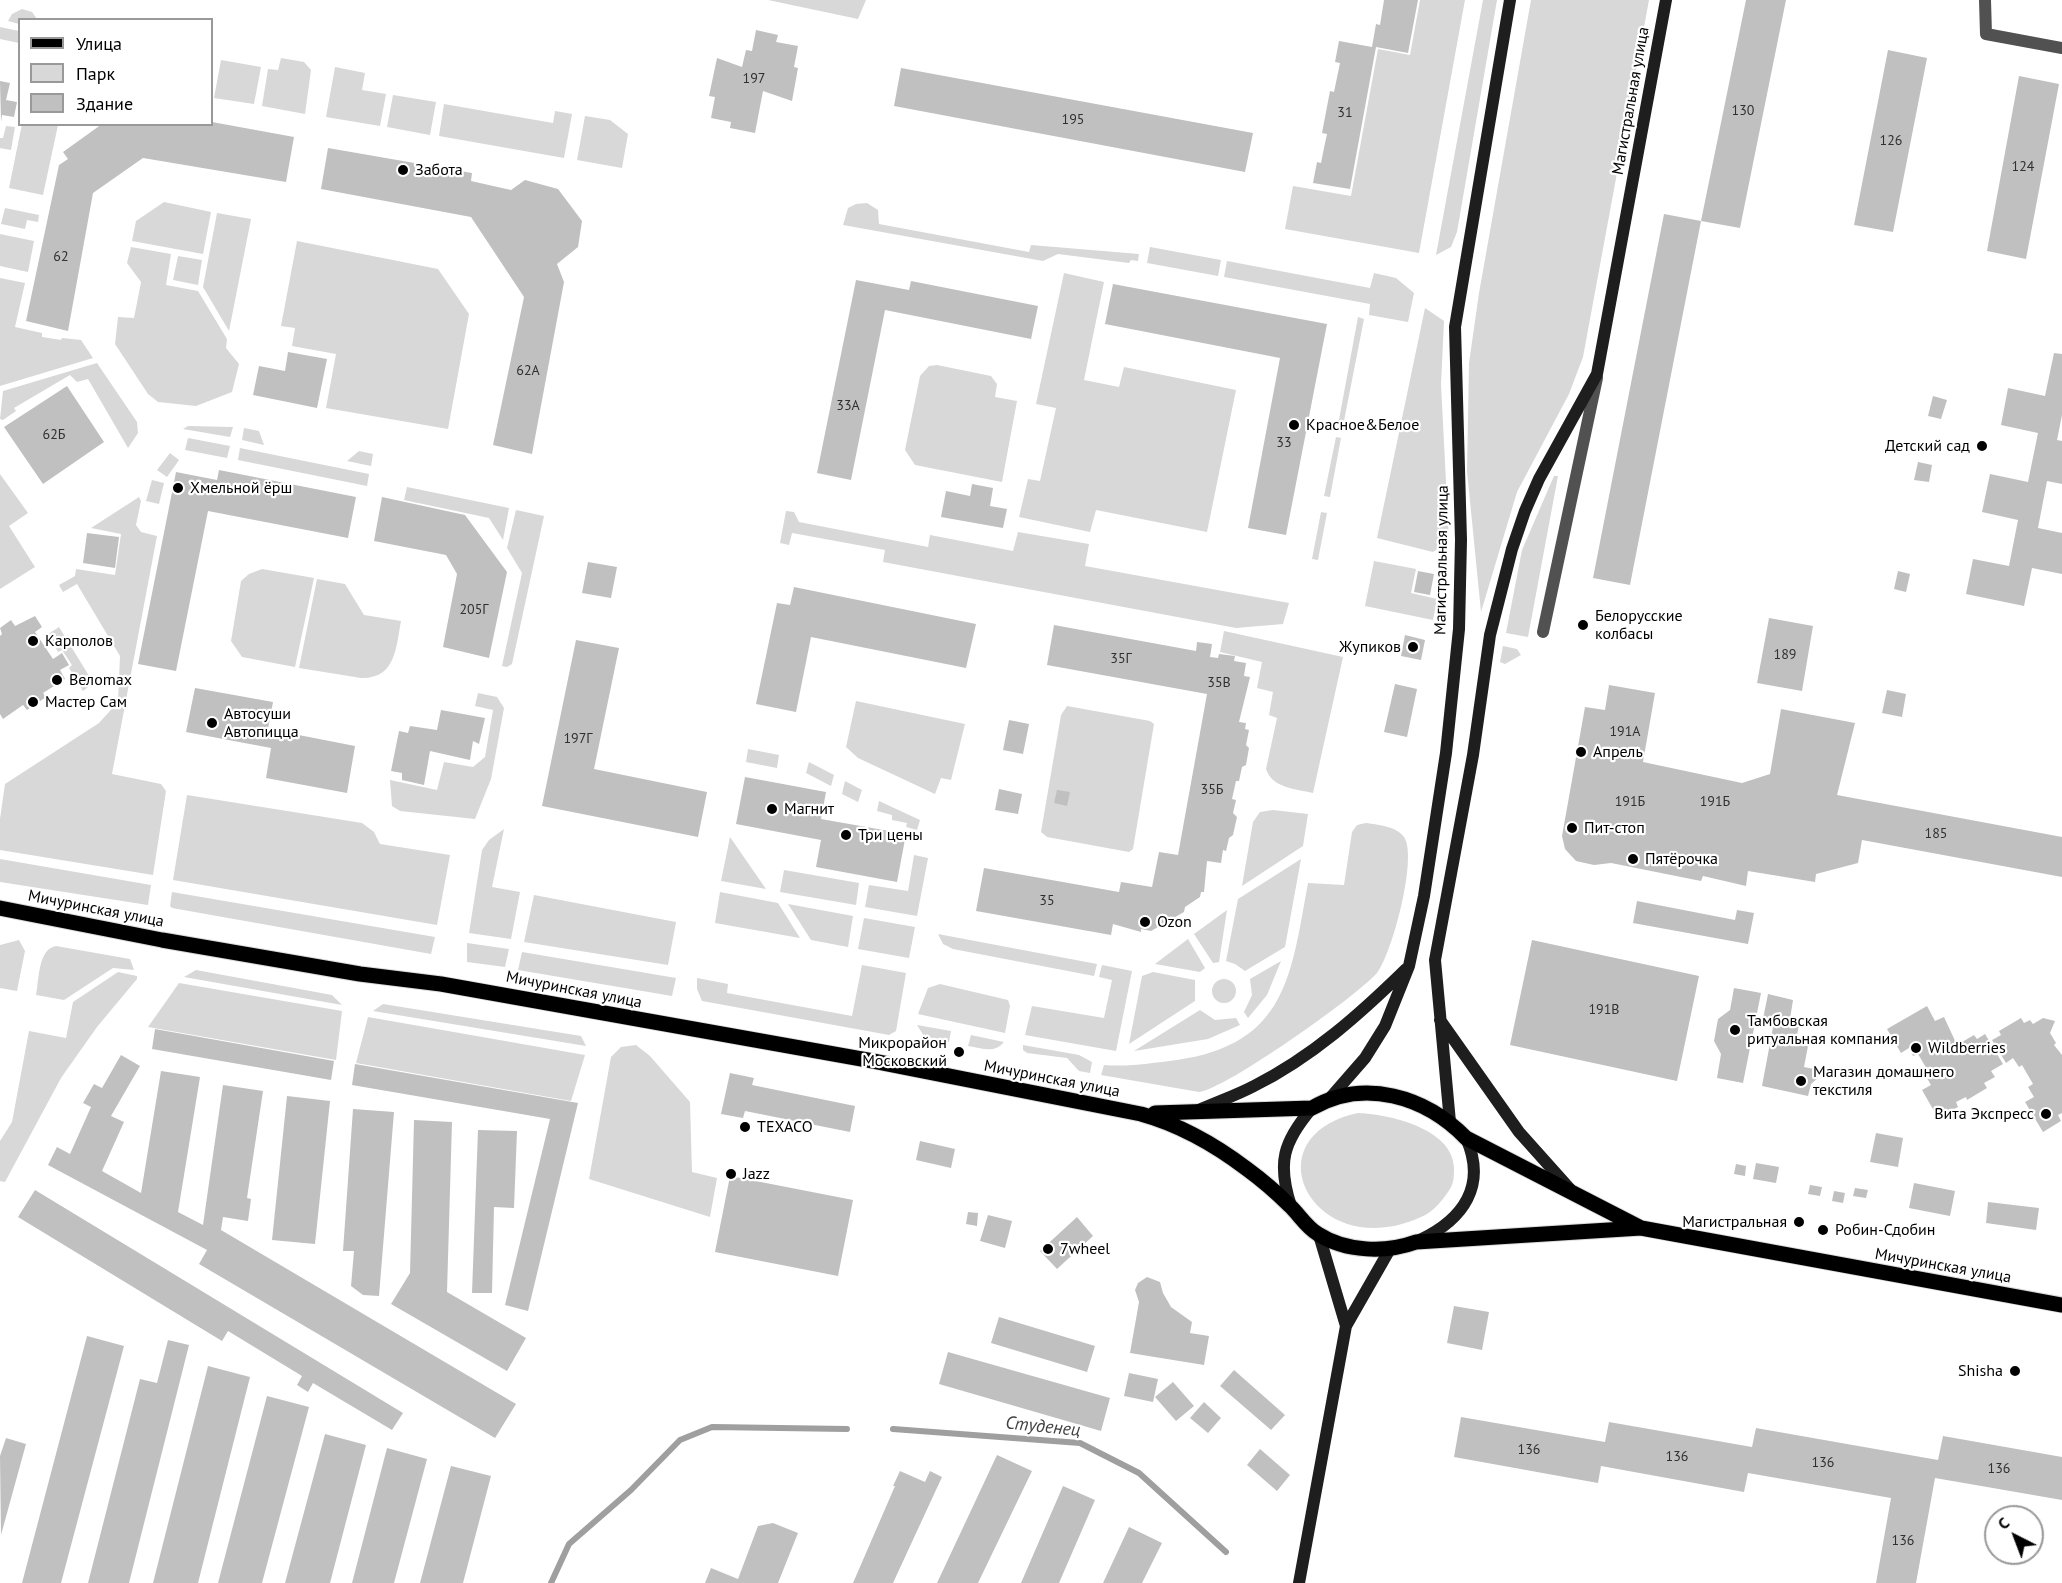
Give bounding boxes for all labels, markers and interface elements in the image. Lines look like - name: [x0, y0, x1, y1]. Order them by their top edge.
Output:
- legend: [18, 18, 213, 126]
- street label: Магистральная улица: [1609, 26, 1653, 176]
- text: Улица: [76, 32, 122, 55]
- text: Парк: [76, 62, 115, 85]
- house number: 197: [743, 71, 765, 87]
- text: Здание: [76, 92, 133, 115]
- house number: 130: [1732, 103, 1754, 119]
- house number: 31: [1337, 105, 1353, 121]
- house number: 195: [1062, 112, 1084, 128]
- house number: 126: [1880, 133, 1902, 149]
- house number: 124: [2012, 159, 2034, 175]
- place label: Забота: [415, 160, 463, 180]
- marker: Забота: [396, 163, 410, 177]
- house number: 62: [53, 249, 69, 265]
- house number: 62А: [516, 363, 540, 379]
- house number: 33А: [836, 398, 860, 414]
- place label: Красное&Белое: [1306, 415, 1419, 435]
- marker: Красное&Белое: [1287, 418, 1301, 432]
- house number: 62Б: [43, 427, 65, 443]
- house number: 33: [1276, 435, 1292, 451]
- place label: Детский сад: [1885, 436, 1970, 456]
- marker: Детский сад: [1975, 439, 1989, 453]
- place label: Хмельной ёрш: [190, 478, 292, 498]
- marker: Хмельной ёрш: [171, 481, 185, 495]
- street label: Магистральная улица: [1431, 485, 1453, 635]
- house number: 205Г: [459, 602, 489, 618]
- place label: Белорусские колбасы: [1595, 606, 1683, 644]
- marker: Белорусские колбасы: [1576, 618, 1590, 632]
- place label: Карполов: [45, 631, 113, 651]
- marker: Карполов: [26, 634, 40, 648]
- place label: Жупиков: [1339, 637, 1401, 657]
- marker: Жупиков: [1406, 640, 1420, 654]
- house number: 189: [1774, 647, 1796, 663]
- house number: 35Г: [1110, 651, 1132, 667]
- place label: Велоmax: [69, 670, 132, 690]
- marker: Велоmax: [50, 673, 64, 687]
- house number: 35В: [1207, 675, 1231, 691]
- place label: Мастер Сам: [45, 692, 127, 712]
- marker: Мастер Сам: [26, 695, 40, 709]
- place label: Автосуши Автопицца: [224, 704, 299, 742]
- marker: Автосуши Автопицца: [205, 716, 219, 730]
- house number: 191А: [1609, 724, 1641, 740]
- house number: 197Г: [563, 731, 593, 747]
- place label: Апрель: [1593, 742, 1643, 762]
- marker: Апрель: [1574, 745, 1588, 759]
- house number: 35Б: [1201, 782, 1223, 798]
- house number: 191Б: [1615, 794, 1645, 810]
- house number: 191Б: [1700, 794, 1730, 810]
- place label: Магнит: [784, 799, 834, 819]
- marker: Магнит: [765, 802, 779, 816]
- place label: Пит-стоп: [1584, 818, 1645, 838]
- marker: Пит-стоп: [1565, 821, 1579, 835]
- place label: Три цены: [858, 825, 923, 845]
- house number: 185: [1925, 826, 1947, 842]
- marker: Три цены: [839, 828, 853, 842]
- place label: Пятёрочка: [1645, 849, 1718, 869]
- marker: Пятёрочка: [1626, 852, 1640, 866]
- street label: Мичуринская улица: [26, 886, 166, 932]
- house number: 35: [1039, 893, 1055, 909]
- place label: Ozon: [1157, 912, 1192, 932]
- marker: Ozon: [1138, 915, 1152, 929]
- street label: Мичуринская улица: [504, 967, 644, 1013]
- house number: 191В: [1588, 1002, 1620, 1018]
- place label: Тамбовская ритуальная компания: [1747, 1011, 1898, 1049]
- marker: Тамбовская ритуальная компания: [1728, 1023, 1742, 1037]
- place label: Микрорайон Московский: [858, 1033, 947, 1071]
- place label: Wildberries: [1928, 1038, 2006, 1058]
- marker: Wildberries: [1909, 1041, 1923, 1055]
- marker: Микрорайон Московский: [952, 1045, 966, 1059]
- street label: Мичуринская улица: [982, 1056, 1122, 1102]
- place label: Магазин домашнего текстиля: [1813, 1062, 1954, 1100]
- marker: Магазин домашнего текстиля: [1794, 1074, 1808, 1088]
- place label: Вита Экспресс: [1934, 1104, 2034, 1124]
- marker: Вита Экспресс: [2039, 1107, 2053, 1121]
- place label: ТЕХАСО: [757, 1117, 813, 1137]
- marker: ТЕХАСО: [738, 1120, 752, 1134]
- place label: Jazz: [743, 1164, 770, 1184]
- marker: Jazz: [724, 1167, 738, 1181]
- place label: Магистральная: [1682, 1212, 1787, 1232]
- marker: Магистральная: [1792, 1215, 1806, 1229]
- place label: Робин-Сдобин: [1835, 1220, 1935, 1240]
- marker: Робин-Сдобин: [1816, 1223, 1830, 1237]
- place label: 7wheel: [1060, 1239, 1110, 1259]
- marker: 7wheel: [1041, 1242, 1055, 1256]
- street label: Мичуринская улица: [1873, 1245, 2013, 1287]
- place label: Shisha: [1958, 1361, 2003, 1381]
- marker: Shisha: [2008, 1364, 2022, 1378]
- water label: Студенец: [1005, 1412, 1081, 1442]
- house number: 136: [1518, 1442, 1540, 1458]
- house number: 136: [1666, 1449, 1688, 1465]
- house number: 136: [1812, 1455, 1834, 1471]
- house number: 136: [1988, 1461, 2010, 1477]
- north arrow: [1984, 1505, 2044, 1565]
- text: С: [1993, 1513, 2013, 1534]
- house number: 136: [1892, 1533, 1914, 1549]

